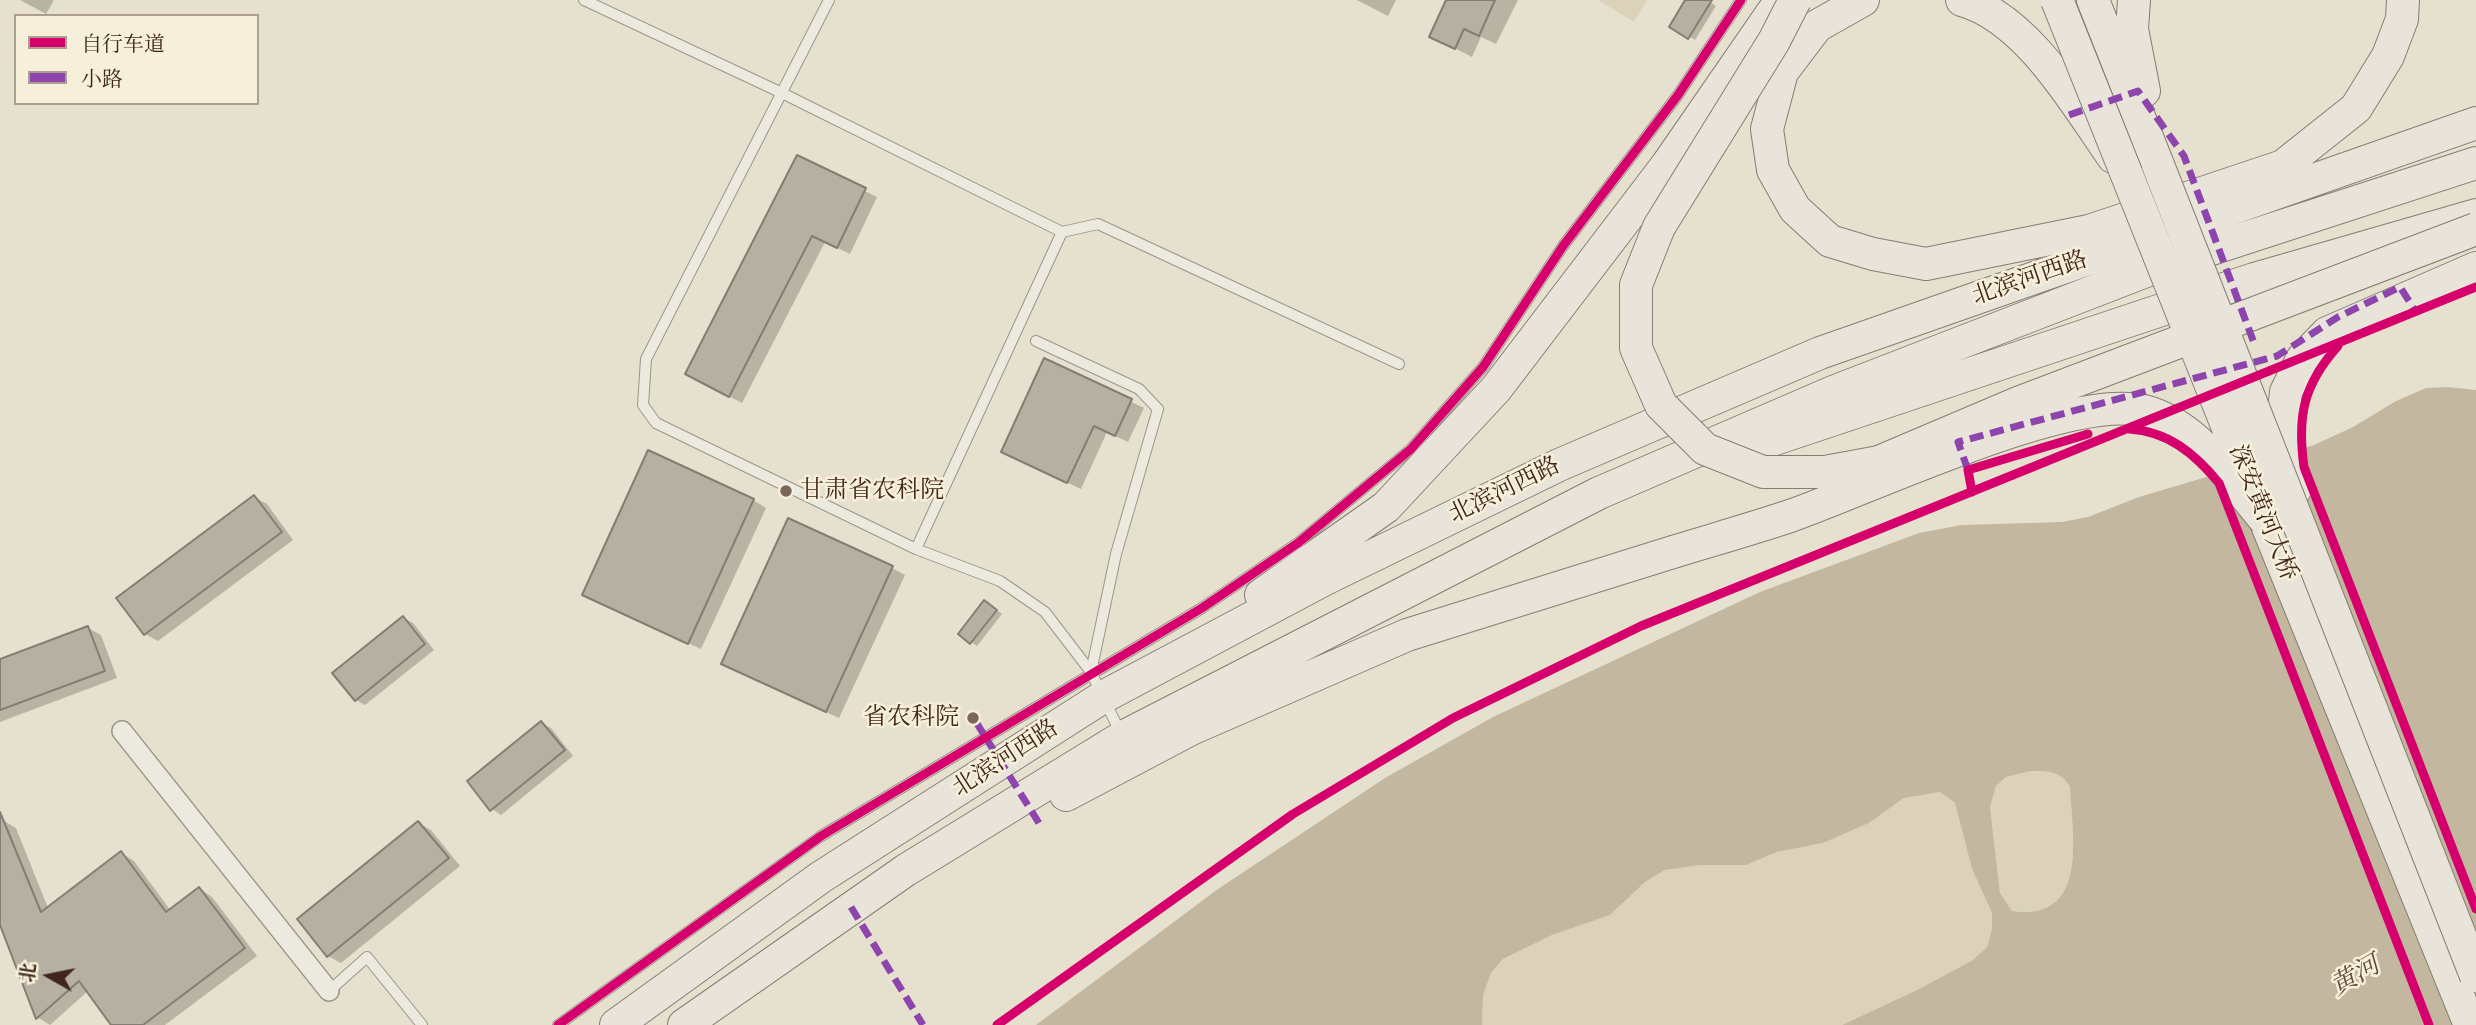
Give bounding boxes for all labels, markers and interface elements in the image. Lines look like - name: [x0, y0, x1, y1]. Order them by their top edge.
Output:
- legend: [14, 14, 259, 105]
- text: 自行车道: [81, 32, 165, 58]
- text: 小路: [81, 67, 123, 93]
- street label: 北滨河西路: [1969, 246, 2091, 312]
- street label: 深安黄河大桥: [2222, 441, 2302, 585]
- street label: 北滨河西路: [1445, 452, 1565, 530]
- place label: 甘肃省农科院: [800, 477, 944, 505]
- marker: 甘肃省农科院: [778, 483, 794, 499]
- place label: 省农科院: [863, 704, 959, 732]
- marker: 省农科院: [965, 710, 981, 726]
- street label: 北滨河西路: [948, 714, 1064, 804]
- north arrow: [14, 941, 84, 1011]
- water label: 黄河: [2326, 950, 2386, 1004]
- text: 北: [15, 961, 42, 984]

